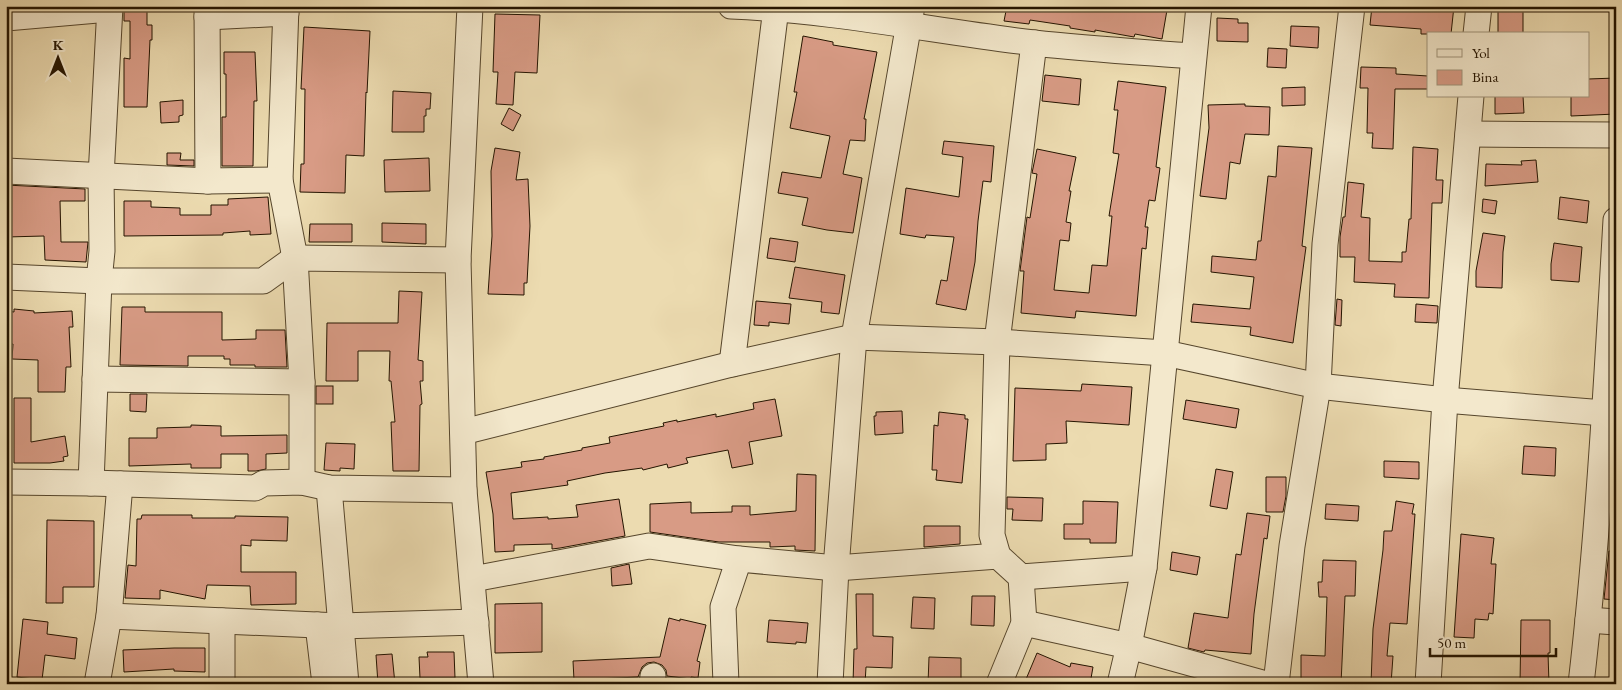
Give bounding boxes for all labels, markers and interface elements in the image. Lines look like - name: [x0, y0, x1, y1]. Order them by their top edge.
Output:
- north arrow: [32, 32, 82, 82]
- legend: [1427, 32, 1590, 98]
- text: K: [53, 36, 64, 54]
- text: Yol: [1472, 43, 1490, 62]
- text: Bina: [1472, 67, 1498, 86]
- scale bar: [1430, 625, 1556, 657]
- text: 50 m: [1437, 633, 1466, 652]

